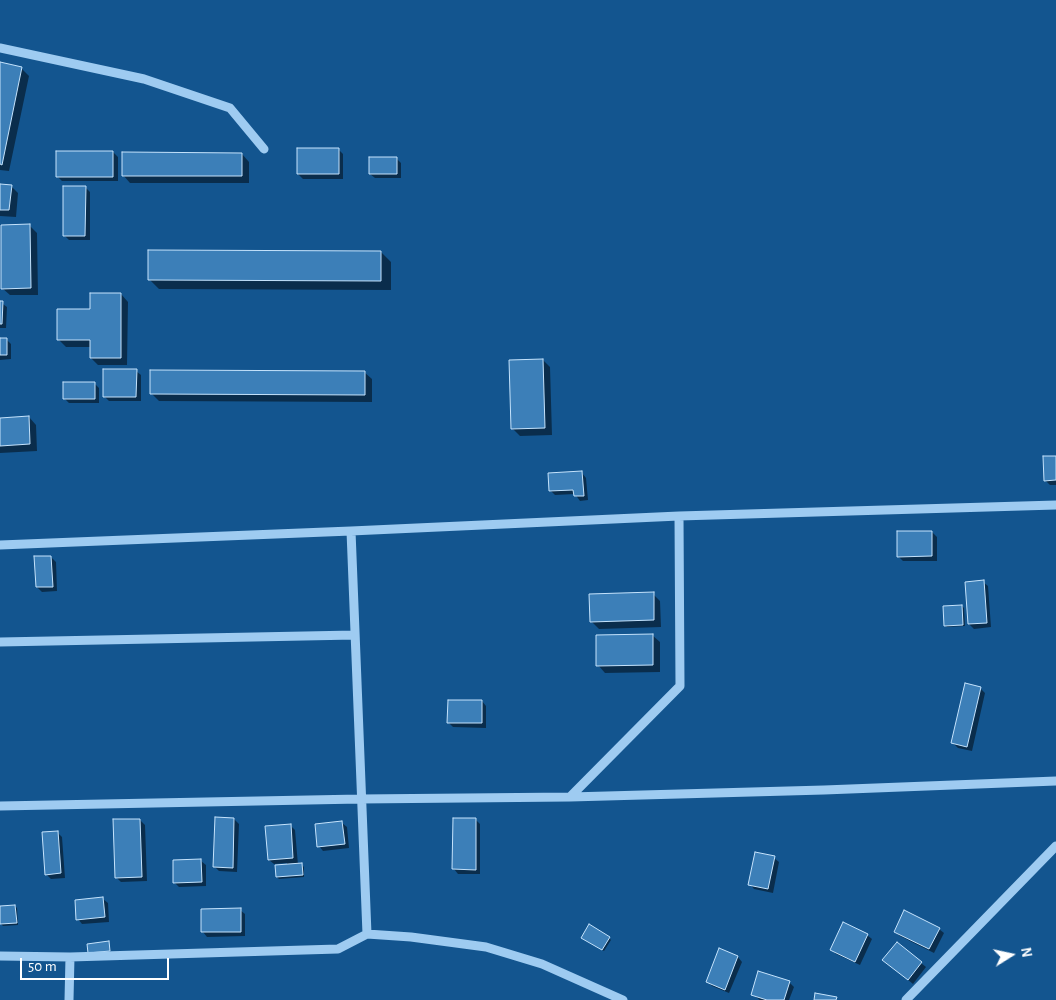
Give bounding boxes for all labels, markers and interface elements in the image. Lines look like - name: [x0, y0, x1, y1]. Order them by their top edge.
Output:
- north arrow: [986, 930, 1036, 980]
- text: N: [1018, 946, 1034, 958]
- scale bar: [22, 948, 171, 980]
- text: 50 m: [28, 959, 57, 974]

